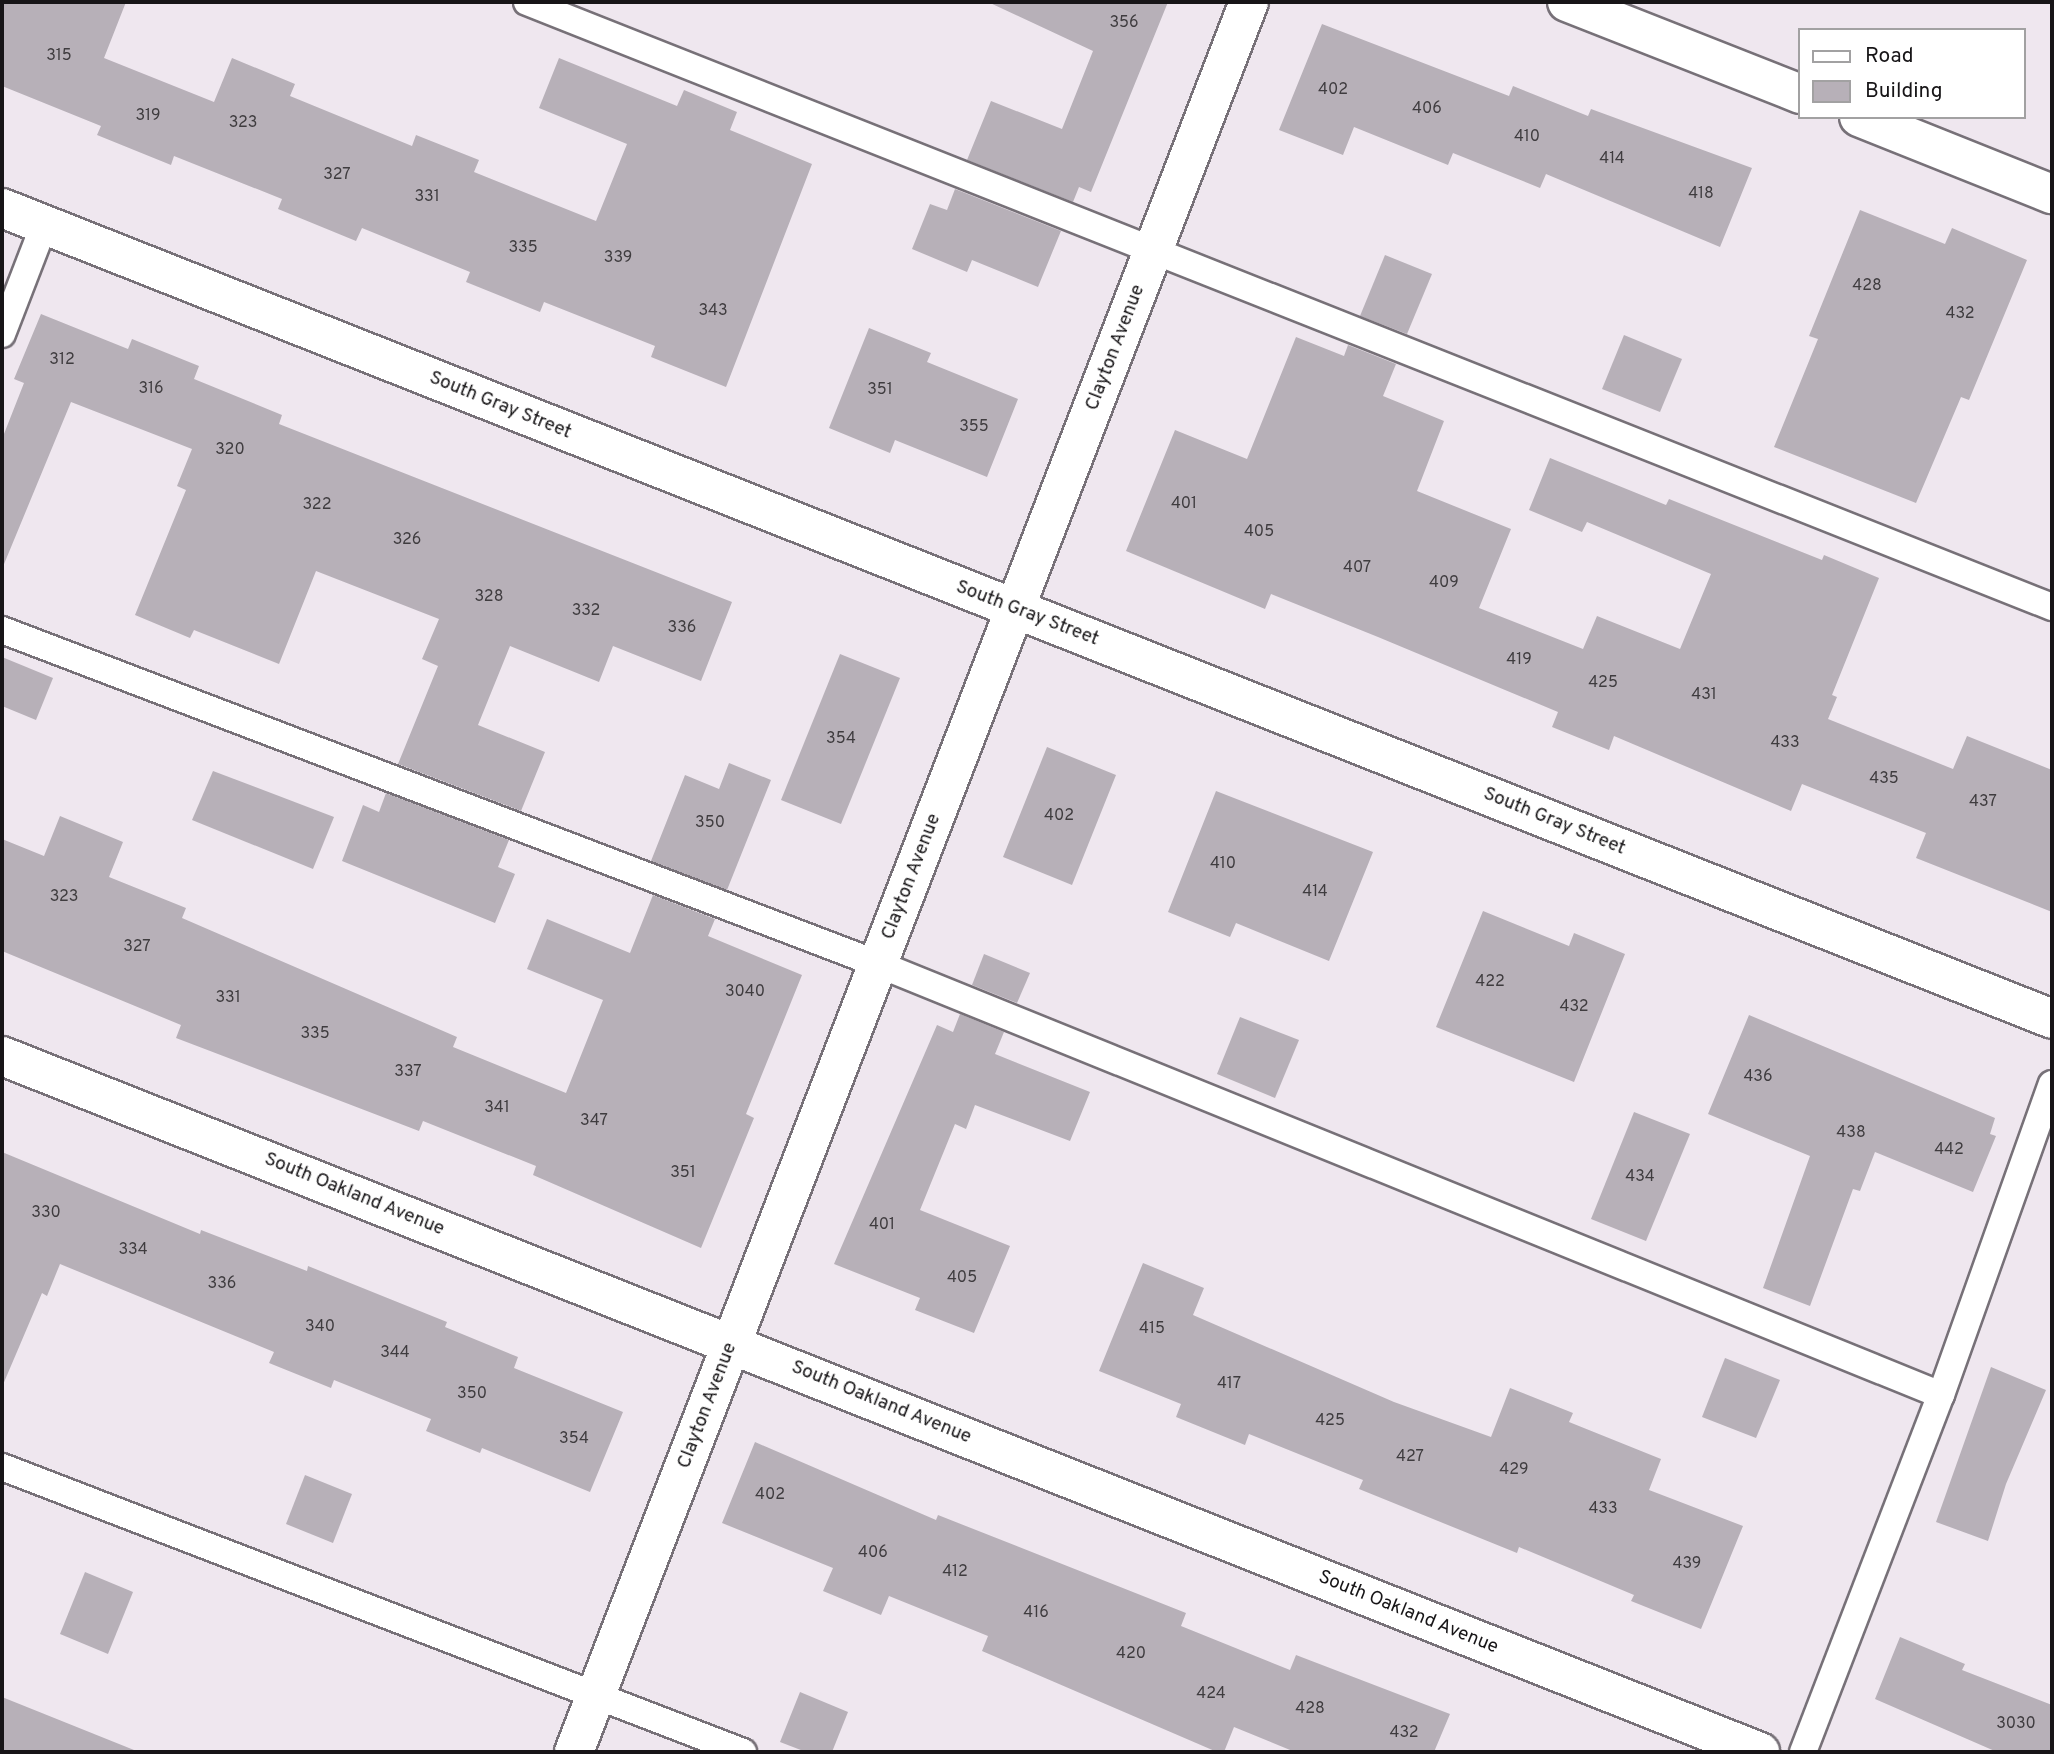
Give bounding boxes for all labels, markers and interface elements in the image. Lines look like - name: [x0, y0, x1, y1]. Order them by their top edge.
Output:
- house number: 356: [1109, 13, 1139, 33]
- legend: [1798, 28, 2026, 119]
- text: Road: [1865, 43, 1914, 70]
- house number: 315: [46, 46, 72, 66]
- text: Building: [1865, 78, 1943, 105]
- house number: 402: [1318, 80, 1348, 100]
- house number: 406: [1412, 99, 1442, 119]
- house number: 319: [135, 106, 161, 126]
- house number: 323: [229, 113, 257, 133]
- house number: 410: [1514, 127, 1540, 147]
- house number: 414: [1599, 149, 1625, 169]
- house number: 327: [323, 165, 351, 185]
- house number: 418: [1688, 184, 1714, 204]
- house number: 331: [414, 187, 440, 207]
- house number: 335: [508, 238, 538, 258]
- house number: 339: [604, 248, 632, 268]
- house number: 428: [1852, 276, 1882, 296]
- street label: Clayton Avenue: [1081, 282, 1151, 414]
- house number: 343: [698, 301, 728, 321]
- house number: 432: [1945, 304, 1975, 324]
- house number: 312: [49, 350, 75, 370]
- street label: South Gray Street: [426, 367, 574, 445]
- house number: 316: [138, 379, 164, 399]
- house number: 351: [867, 380, 893, 400]
- house number: 355: [959, 417, 989, 437]
- house number: 320: [215, 440, 245, 460]
- house number: 401: [1171, 494, 1197, 514]
- house number: 322: [303, 495, 331, 515]
- house number: 405: [1244, 522, 1274, 542]
- house number: 326: [393, 530, 421, 550]
- house number: 407: [1343, 558, 1371, 578]
- house number: 409: [1429, 573, 1459, 593]
- street label: South Gray Street: [952, 576, 1102, 652]
- house number: 328: [475, 587, 503, 607]
- house number: 332: [572, 601, 600, 621]
- house number: 336: [668, 618, 696, 638]
- house number: 419: [1506, 650, 1532, 670]
- house number: 425: [1588, 673, 1618, 693]
- house number: 431: [1691, 685, 1717, 705]
- house number: 354: [826, 729, 856, 749]
- house number: 433: [1770, 733, 1800, 753]
- house number: 435: [1869, 769, 1899, 789]
- street label: South Gray Street: [1480, 783, 1628, 861]
- house number: 437: [1969, 792, 1997, 812]
- house number: 402: [1044, 806, 1074, 826]
- street label: Clayton Avenue: [877, 811, 947, 943]
- house number: 350: [695, 813, 725, 833]
- house number: 410: [1210, 854, 1236, 874]
- house number: 414: [1302, 882, 1328, 902]
- house number: 323: [50, 887, 78, 907]
- house number: 327: [123, 937, 151, 957]
- house number: 422: [1475, 972, 1505, 992]
- house number: 3040: [725, 982, 765, 1002]
- house number: 331: [215, 988, 241, 1008]
- house number: 432: [1559, 997, 1589, 1017]
- house number: 335: [300, 1024, 330, 1044]
- house number: 337: [394, 1062, 422, 1082]
- house number: 436: [1743, 1067, 1773, 1087]
- house number: 341: [484, 1098, 510, 1118]
- house number: 347: [580, 1111, 608, 1131]
- house number: 438: [1836, 1123, 1866, 1143]
- house number: 442: [1934, 1140, 1964, 1160]
- street label: South Oakland Avenue: [260, 1148, 448, 1242]
- house number: 351: [670, 1163, 696, 1183]
- house number: 434: [1625, 1167, 1655, 1187]
- house number: 330: [31, 1203, 61, 1223]
- house number: 401: [869, 1215, 895, 1235]
- house number: 334: [118, 1240, 148, 1260]
- house number: 405: [947, 1268, 977, 1288]
- house number: 336: [208, 1274, 236, 1294]
- house number: 340: [305, 1317, 335, 1337]
- house number: 415: [1139, 1319, 1165, 1339]
- street label: Clayton Avenue: [673, 1340, 743, 1472]
- house number: 344: [380, 1343, 410, 1363]
- street label: South Oakland Avenue: [787, 1356, 975, 1450]
- house number: 417: [1217, 1374, 1241, 1394]
- house number: 350: [457, 1384, 487, 1404]
- house number: 425: [1315, 1411, 1345, 1431]
- house number: 354: [559, 1429, 589, 1449]
- house number: 427: [1396, 1447, 1424, 1467]
- house number: 429: [1499, 1460, 1529, 1480]
- house number: 402: [755, 1485, 785, 1505]
- house number: 433: [1588, 1499, 1618, 1519]
- house number: 406: [858, 1543, 888, 1563]
- house number: 439: [1673, 1554, 1701, 1574]
- house number: 412: [942, 1562, 968, 1582]
- street label: South Oakland Avenue: [1314, 1566, 1502, 1660]
- house number: 416: [1023, 1603, 1049, 1623]
- house number: 420: [1116, 1644, 1146, 1664]
- house number: 424: [1196, 1684, 1226, 1704]
- house number: 428: [1295, 1699, 1325, 1719]
- house number: 3030: [1996, 1714, 2036, 1734]
- house number: 432: [1389, 1723, 1419, 1743]

